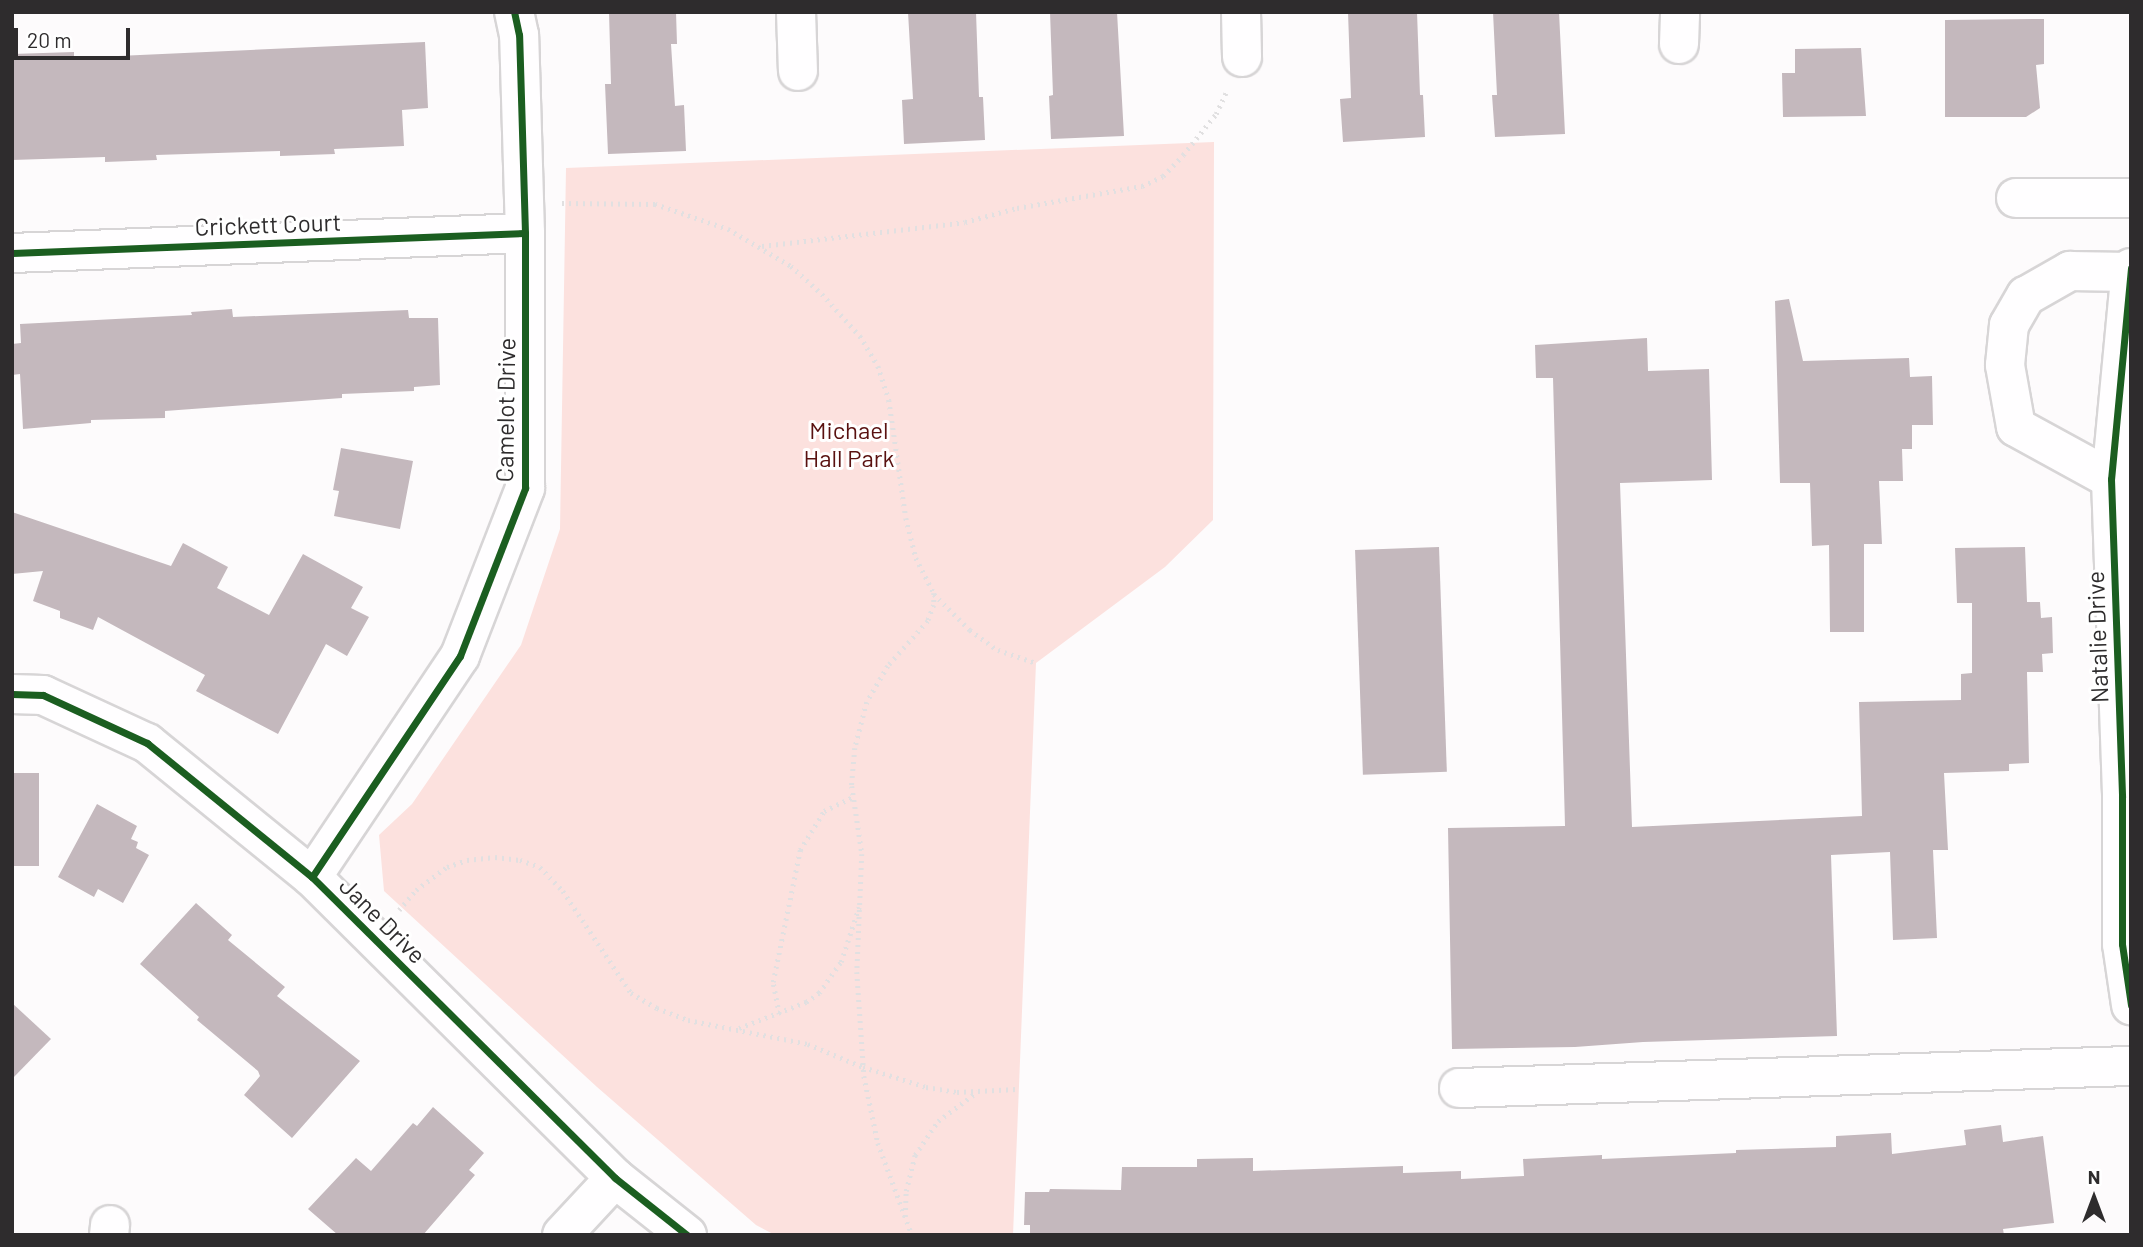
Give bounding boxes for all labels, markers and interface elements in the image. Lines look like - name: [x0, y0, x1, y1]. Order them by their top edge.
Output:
- scale bar: [18, 14, 133, 58]
- text: 20 m: [27, 27, 72, 52]
- street label: Crickett Court: [194, 207, 342, 241]
- street label: Camelot Drive: [489, 337, 521, 483]
- park label: Michael Hall Park: [804, 416, 894, 472]
- street label: Natalie Drive: [2080, 570, 2114, 704]
- street label: Jane Drive: [334, 871, 432, 969]
- north arrow: [2059, 1163, 2129, 1233]
- text: N: [2088, 1165, 2100, 1188]

